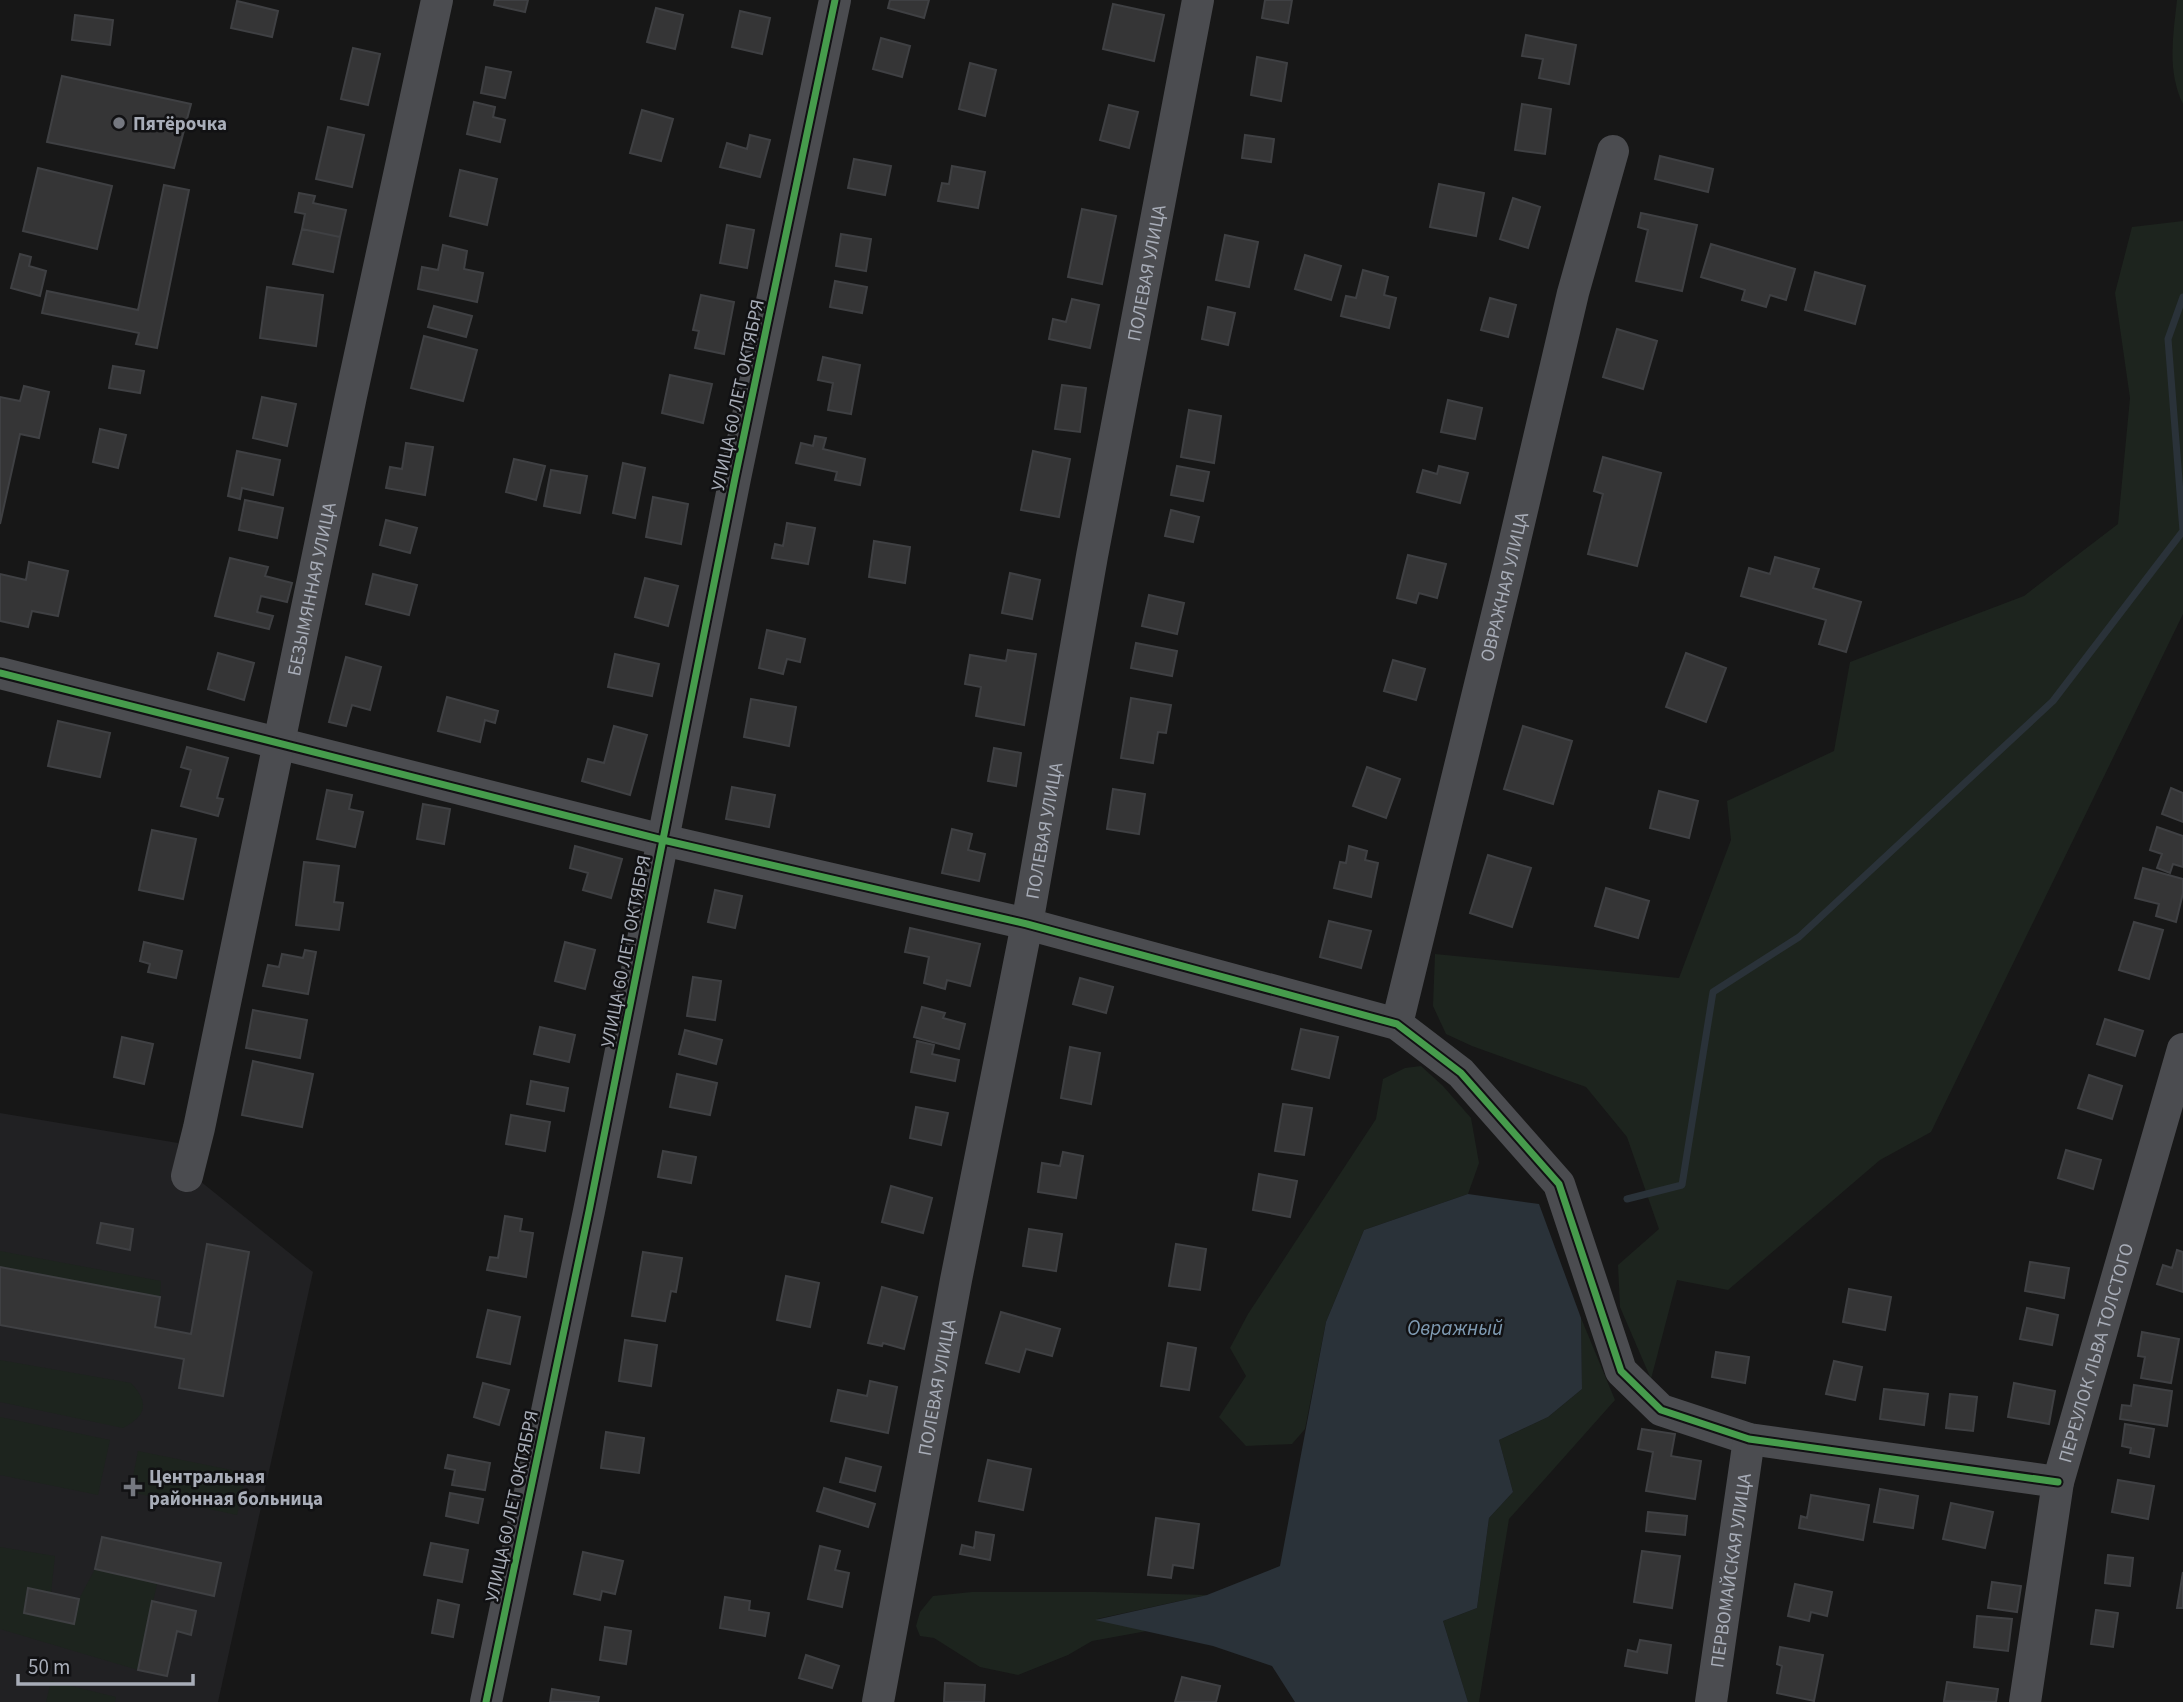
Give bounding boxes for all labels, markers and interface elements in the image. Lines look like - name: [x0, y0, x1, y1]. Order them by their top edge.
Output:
- place label: Пятёрочка: [133, 111, 227, 138]
- marker: Пятёрочка: [111, 115, 127, 131]
- street label: ПОЛЕВАЯ УЛИЦА: [1121, 202, 1174, 344]
- street label: УЛИЦА 60 ЛЕТ ОКТЯБРЯ: [705, 297, 772, 494]
- street label: БЕЗЫМЯННАЯ УЛИЦА: [281, 499, 344, 679]
- street label: ОВРАЖНАЯ УЛИЦА: [1474, 509, 1536, 665]
- street label: ПОЛЕВАЯ УЛИЦА: [1020, 760, 1070, 901]
- street label: УЛИЦА 60 ЛЕТ ОКТЯБРЯ: [595, 853, 658, 1050]
- street label: ПЕРЕУЛОК ЛЬВА ТОЛСТОГО: [2052, 1240, 2141, 1466]
- water label: Овражный: [1407, 1313, 1503, 1343]
- street label: ПОЛЕВАЯ УЛИЦА: [912, 1316, 964, 1458]
- street label: УЛИЦА 60 ЛЕТ ОКТЯБРЯ: [479, 1408, 546, 1605]
- place label: Центральная районная больница: [149, 1464, 323, 1513]
- street label: ПЕРВОМАЙСКАЯ УЛИЦА: [1704, 1471, 1759, 1670]
- marker: Центральная районная больница: [123, 1477, 143, 1497]
- scale bar: [18, 1642, 192, 1686]
- text: 50 m: [28, 1652, 70, 1682]

